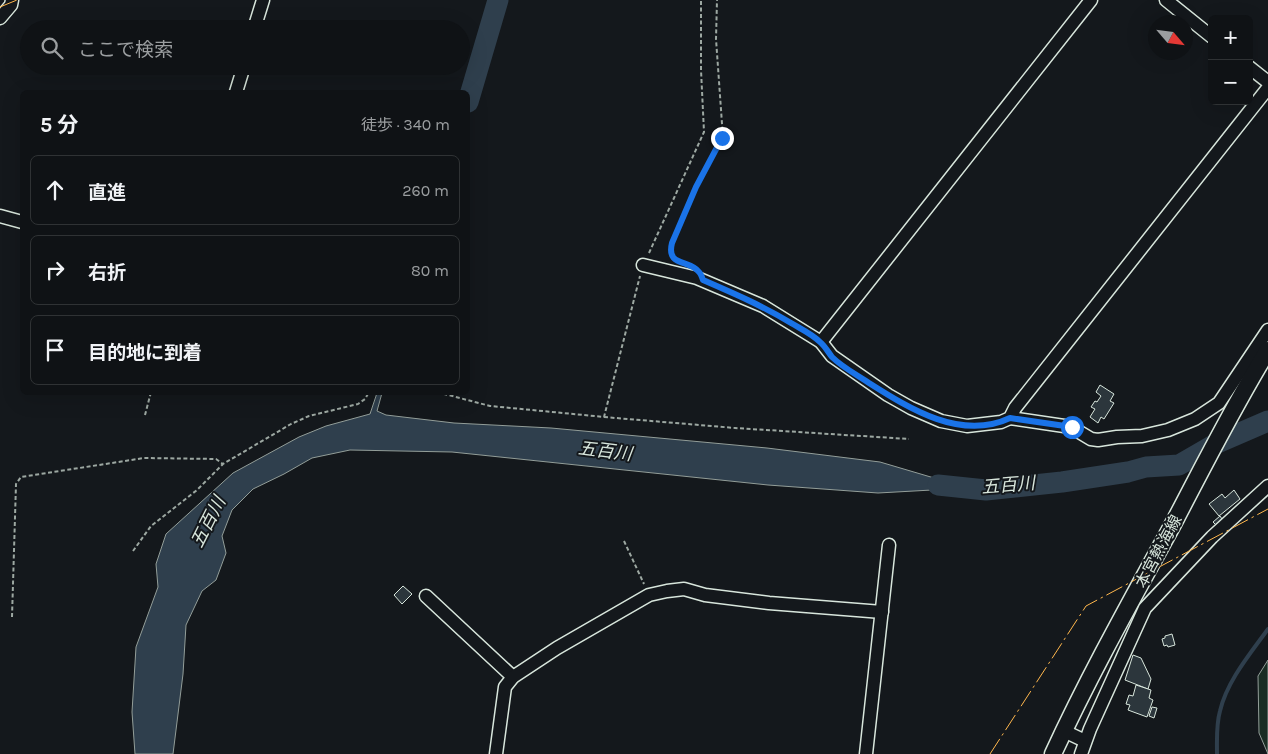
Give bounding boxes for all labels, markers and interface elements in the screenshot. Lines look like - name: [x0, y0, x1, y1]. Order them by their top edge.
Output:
- north arrow: [1148, 15, 1193, 60]
- map controls: [1208, 15, 1253, 105]
- button: +: [1208, 15, 1253, 60]
- search box: [20, 20, 470, 75]
- icon: search: [38, 34, 66, 62]
- text: ここで検索: [78, 39, 173, 61]
- button: −: [1208, 60, 1253, 105]
- text: 5 分: [40, 113, 79, 137]
- text: 徒歩 · 340 m: [361, 115, 450, 134]
- route end: [711, 127, 734, 150]
- icon: ahead: [41, 176, 69, 204]
- text: 260 m: [402, 181, 449, 200]
- text: 直進: [88, 182, 126, 204]
- icon: right: [41, 256, 69, 284]
- text: 80 m: [411, 261, 449, 280]
- text: 右折: [88, 262, 126, 284]
- icon: arrive: [41, 336, 69, 364]
- text: 目的地に到着: [88, 342, 202, 364]
- route start: [1061, 416, 1084, 439]
- water label: 五百川: [577, 437, 635, 465]
- water label: 五百川: [980, 472, 1038, 498]
- water label: 五百川: [186, 491, 231, 551]
- street label: 本宮熱海線: [1131, 511, 1186, 591]

